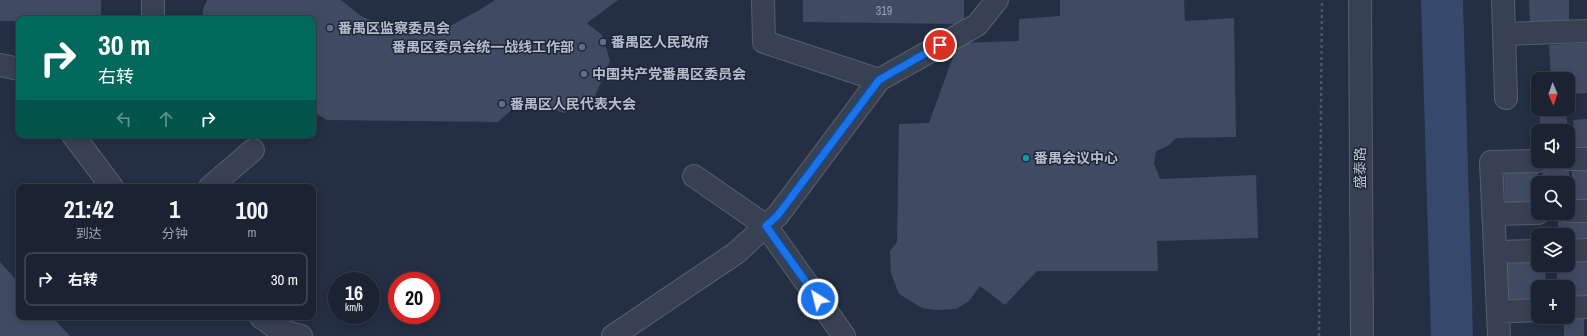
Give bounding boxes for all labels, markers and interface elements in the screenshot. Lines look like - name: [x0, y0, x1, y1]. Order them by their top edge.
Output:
- house number: 319: [876, 3, 892, 19]
- place label: 番禺区监察委员会: [338, 19, 450, 37]
- marker: 番禺区监察委员会: [325, 23, 335, 33]
- text: 30 m: [98, 26, 150, 64]
- pin: [923, 28, 957, 62]
- icon: right: [32, 32, 84, 84]
- place label: 番禺区人民政府: [611, 33, 709, 51]
- icon: arrive: [929, 34, 951, 56]
- marker: 番禺区人民政府: [598, 37, 608, 47]
- place label: 番禺区委员会统一战线工作部: [392, 38, 574, 56]
- marker: 番禺区委员会统一战线工作部: [577, 42, 587, 52]
- text: 右转: [98, 64, 134, 89]
- place label: 中国共产党番禺区委员会: [592, 65, 746, 83]
- marker: 中国共产党番禺区委员会: [579, 69, 589, 79]
- north arrow: [1531, 72, 1575, 116]
- map controls: [1531, 72, 1575, 324]
- place label: 番禺区人民代表大会: [510, 95, 636, 113]
- marker: 番禺区人民代表大会: [497, 99, 507, 109]
- icon: left: [113, 108, 135, 130]
- icon: ahead: [155, 108, 177, 130]
- icon: right: [197, 108, 219, 130]
- button: sound: [1531, 124, 1575, 168]
- street label: 盛泰路: [1351, 147, 1369, 189]
- place label: 番禺会议中心: [1034, 149, 1118, 167]
- marker: 番禺会议中心: [1021, 153, 1031, 163]
- button: search: [1531, 176, 1575, 220]
- text: 21:42: [64, 193, 114, 225]
- text: 1: [169, 193, 180, 225]
- text: 100: [235, 194, 268, 226]
- text: m: [247, 224, 256, 241]
- text: 到达: [76, 225, 102, 242]
- text: 分钟: [162, 225, 188, 242]
- button: layers: [1531, 228, 1575, 272]
- icon: right: [34, 268, 56, 290]
- text: 右转: [68, 269, 98, 290]
- text: 30 m: [271, 269, 298, 290]
- speed limit sign: 20: [388, 272, 440, 324]
- position arrow: [797, 278, 839, 320]
- text: 16: [345, 279, 363, 306]
- button: +: [1531, 280, 1575, 324]
- text: km/h: [345, 301, 363, 314]

